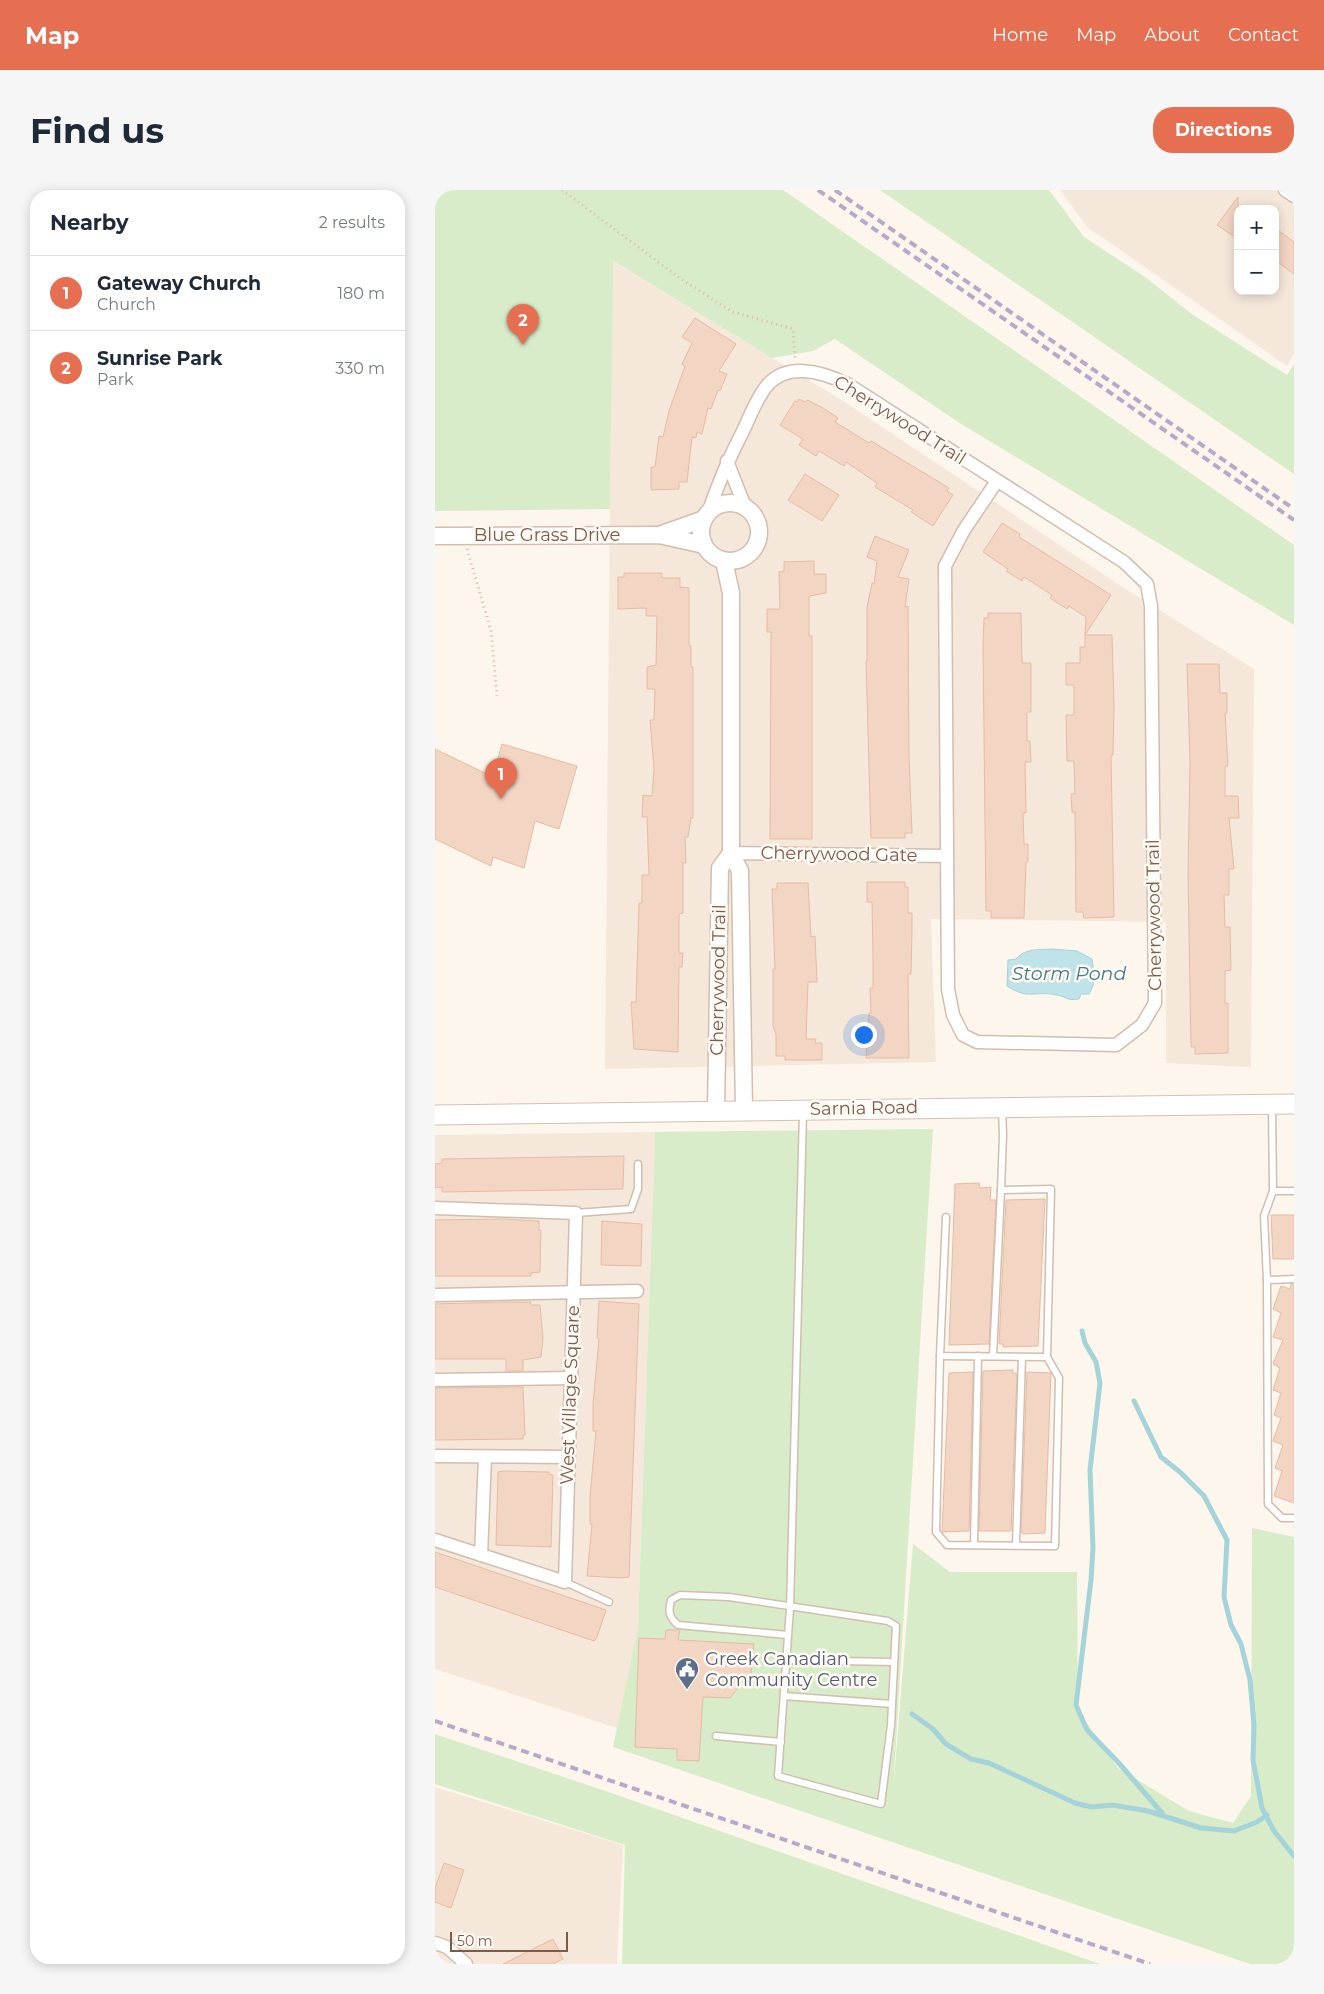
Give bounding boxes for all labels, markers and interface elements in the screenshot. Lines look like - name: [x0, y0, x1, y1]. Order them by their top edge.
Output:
- text: Map: [25, 21, 79, 50]
- text: Home: [992, 24, 1048, 46]
- text: Map: [1076, 24, 1116, 46]
- text: About: [1144, 24, 1200, 46]
- text: Contact: [1228, 24, 1299, 46]
- button: Directions: [1153, 107, 1294, 153]
- text: Find us: [30, 109, 164, 152]
- map controls: [1234, 205, 1279, 295]
- button: +: [1234, 205, 1279, 250]
- text: Nearby: [50, 210, 129, 235]
- text: 2 results: [319, 213, 385, 232]
- button: −: [1234, 250, 1279, 295]
- text: Gateway Church: [97, 272, 261, 295]
- text: 1: [63, 284, 69, 303]
- text: 180 m: [337, 284, 385, 303]
- text: Church: [97, 295, 156, 314]
- pin: 2: [507, 304, 539, 345]
- text: Sunrise Park: [97, 347, 223, 370]
- text: 2: [61, 359, 71, 378]
- text: 330 m: [335, 359, 385, 378]
- text: Park: [97, 370, 134, 389]
- street label: Cherrywood Trail: [830, 371, 970, 469]
- street label: Blue Grass Drive: [474, 524, 620, 546]
- pin: 1: [485, 758, 517, 799]
- street label: Cherrywood Trail: [1142, 839, 1166, 991]
- street label: Cherrywood Gate: [760, 842, 918, 866]
- street label: Cherrywood Trail: [706, 904, 730, 1056]
- water label: Storm Pond: [1012, 962, 1126, 985]
- your location: [851, 1022, 877, 1048]
- street label: Sarnia Road: [810, 1096, 918, 1120]
- street label: West Village Square: [556, 1305, 584, 1485]
- place label: Greek Canadian Community Centre: [705, 1648, 878, 1691]
- public building icon: Greek Canadian Community Centre: [674, 1656, 700, 1690]
- scale bar: [450, 1929, 567, 1952]
- text: 50 m: [457, 1932, 493, 1950]

